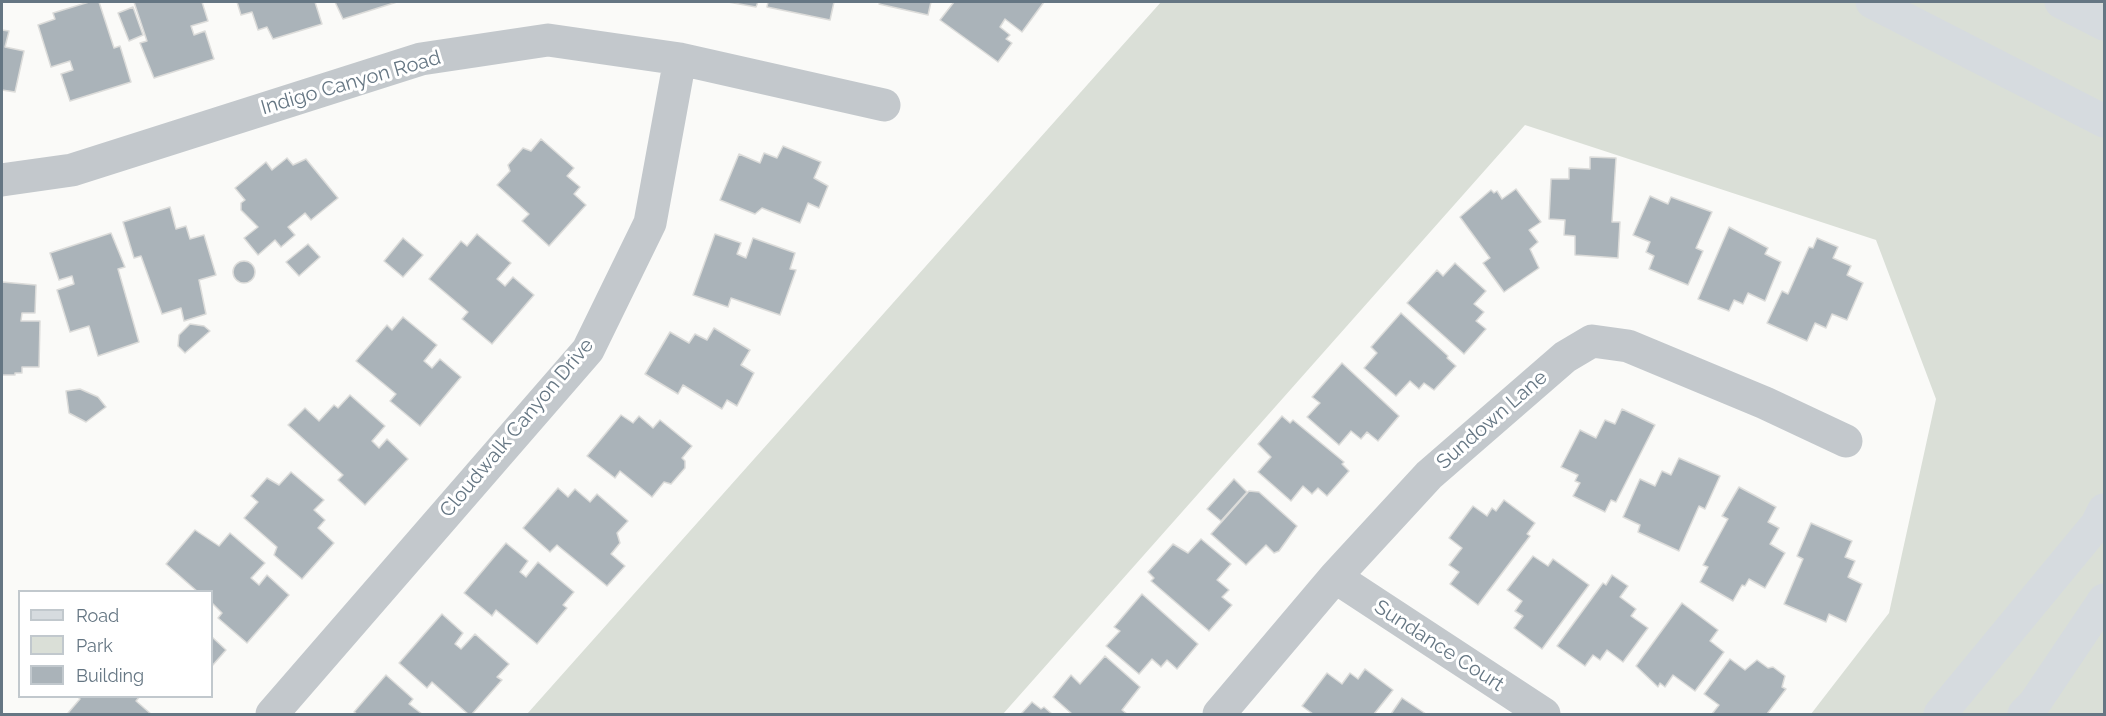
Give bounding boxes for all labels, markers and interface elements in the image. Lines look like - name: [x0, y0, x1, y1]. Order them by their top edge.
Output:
- street label: Indigo Canyon Road: [258, 46, 444, 120]
- street label: Cloudwalk Canyon Drive: [435, 334, 599, 522]
- street label: Sundown Lane: [1432, 365, 1552, 475]
- legend: [18, 590, 213, 698]
- street label: Sundance Court: [1370, 595, 1508, 697]
- text: Road: [76, 605, 119, 626]
- text: Park: [76, 635, 113, 656]
- text: Building: [76, 665, 144, 686]

